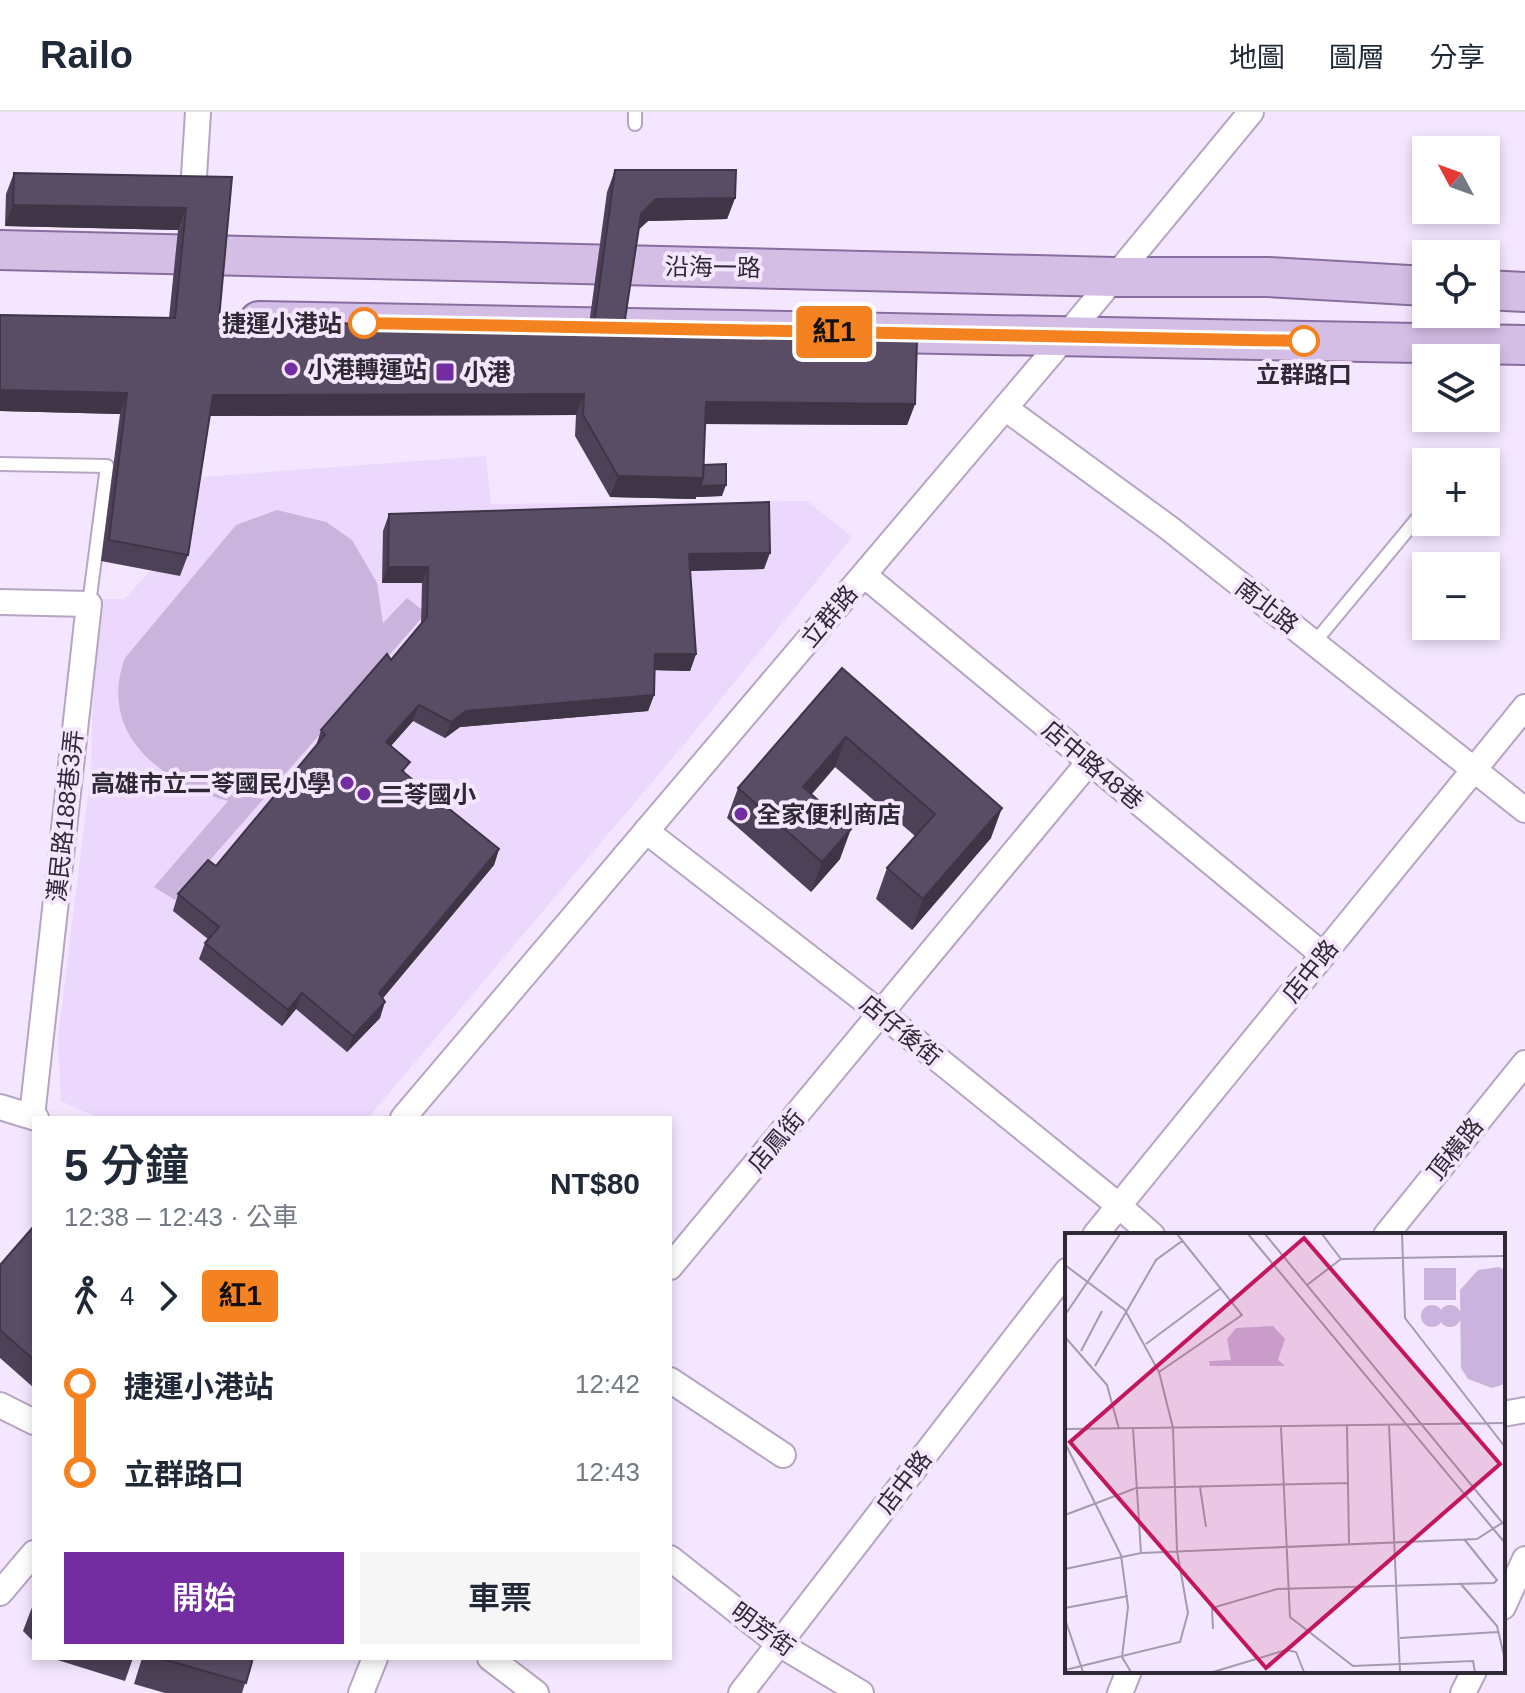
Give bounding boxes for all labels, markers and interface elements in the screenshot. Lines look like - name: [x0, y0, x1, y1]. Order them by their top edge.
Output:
- text: Railo: [40, 34, 133, 76]
- text: 地圖: [1229, 42, 1285, 73]
- text: 圖層: [1329, 42, 1385, 73]
- text: 分享: [1429, 42, 1485, 73]
- north arrow: [1412, 136, 1500, 224]
- map controls: [1412, 136, 1500, 640]
- button: locate: [1412, 240, 1500, 328]
- street label: 沿海一路: [665, 253, 761, 281]
- line badge: 紅1: [798, 306, 870, 358]
- marker: 捷運小港站: [349, 308, 379, 338]
- place label: 捷運小港站: [222, 310, 342, 337]
- text: 紅1: [812, 316, 856, 347]
- marker: 立群路口: [1289, 326, 1319, 356]
- button: layers: [1412, 344, 1500, 432]
- place label: 小港轉運站: [307, 356, 427, 383]
- place label: 小港: [463, 359, 511, 386]
- marker: 小港轉運站: [282, 360, 300, 378]
- marker: 小港: [434, 361, 456, 383]
- place label: 立群路口: [1256, 361, 1352, 388]
- button: +: [1412, 448, 1500, 536]
- button: −: [1412, 552, 1500, 640]
- street label: 南北路: [1230, 573, 1304, 639]
- street label: 立群路: [796, 580, 862, 652]
- street label: 店中路48巷: [1037, 715, 1149, 815]
- street label: 漢民路188巷3弄: [43, 728, 87, 904]
- place label: 高雄市立二苓國民小學: [91, 770, 331, 797]
- marker: 高雄市立二苓國民小學: [338, 774, 356, 792]
- place label: 二苓國小: [380, 781, 476, 808]
- marker: 二苓國小: [355, 785, 373, 803]
- place label: 全家便利商店: [757, 801, 901, 828]
- marker: 全家便利商店: [732, 805, 750, 823]
- street label: 店中路: [1277, 935, 1343, 1007]
- street label: 店仔後街: [855, 989, 947, 1071]
- street label: 店鳳街: [743, 1105, 809, 1177]
- street label: 頂橫路: [1422, 1113, 1488, 1185]
- text: 5 分鐘: [64, 1141, 189, 1190]
- text: NT$80: [550, 1167, 640, 1200]
- text: 12:38 – 12:43 · 公車: [64, 1202, 298, 1232]
- inset map: [1065, 1233, 1505, 1673]
- icon: walk: [64, 1274, 108, 1318]
- icon: forward: [146, 1274, 190, 1318]
- text: 紅1: [218, 1280, 262, 1311]
- text: 4: [120, 1281, 134, 1311]
- text: 12:42: [575, 1369, 640, 1399]
- text: 捷運小港站: [124, 1370, 274, 1403]
- street label: 店中路: [871, 1445, 937, 1519]
- text: 12:43: [575, 1457, 640, 1487]
- text: 立群路口: [124, 1458, 244, 1491]
- button: 開始: [64, 1552, 344, 1644]
- button: 車票: [360, 1552, 640, 1644]
- street label: 明芳街: [726, 1597, 800, 1661]

